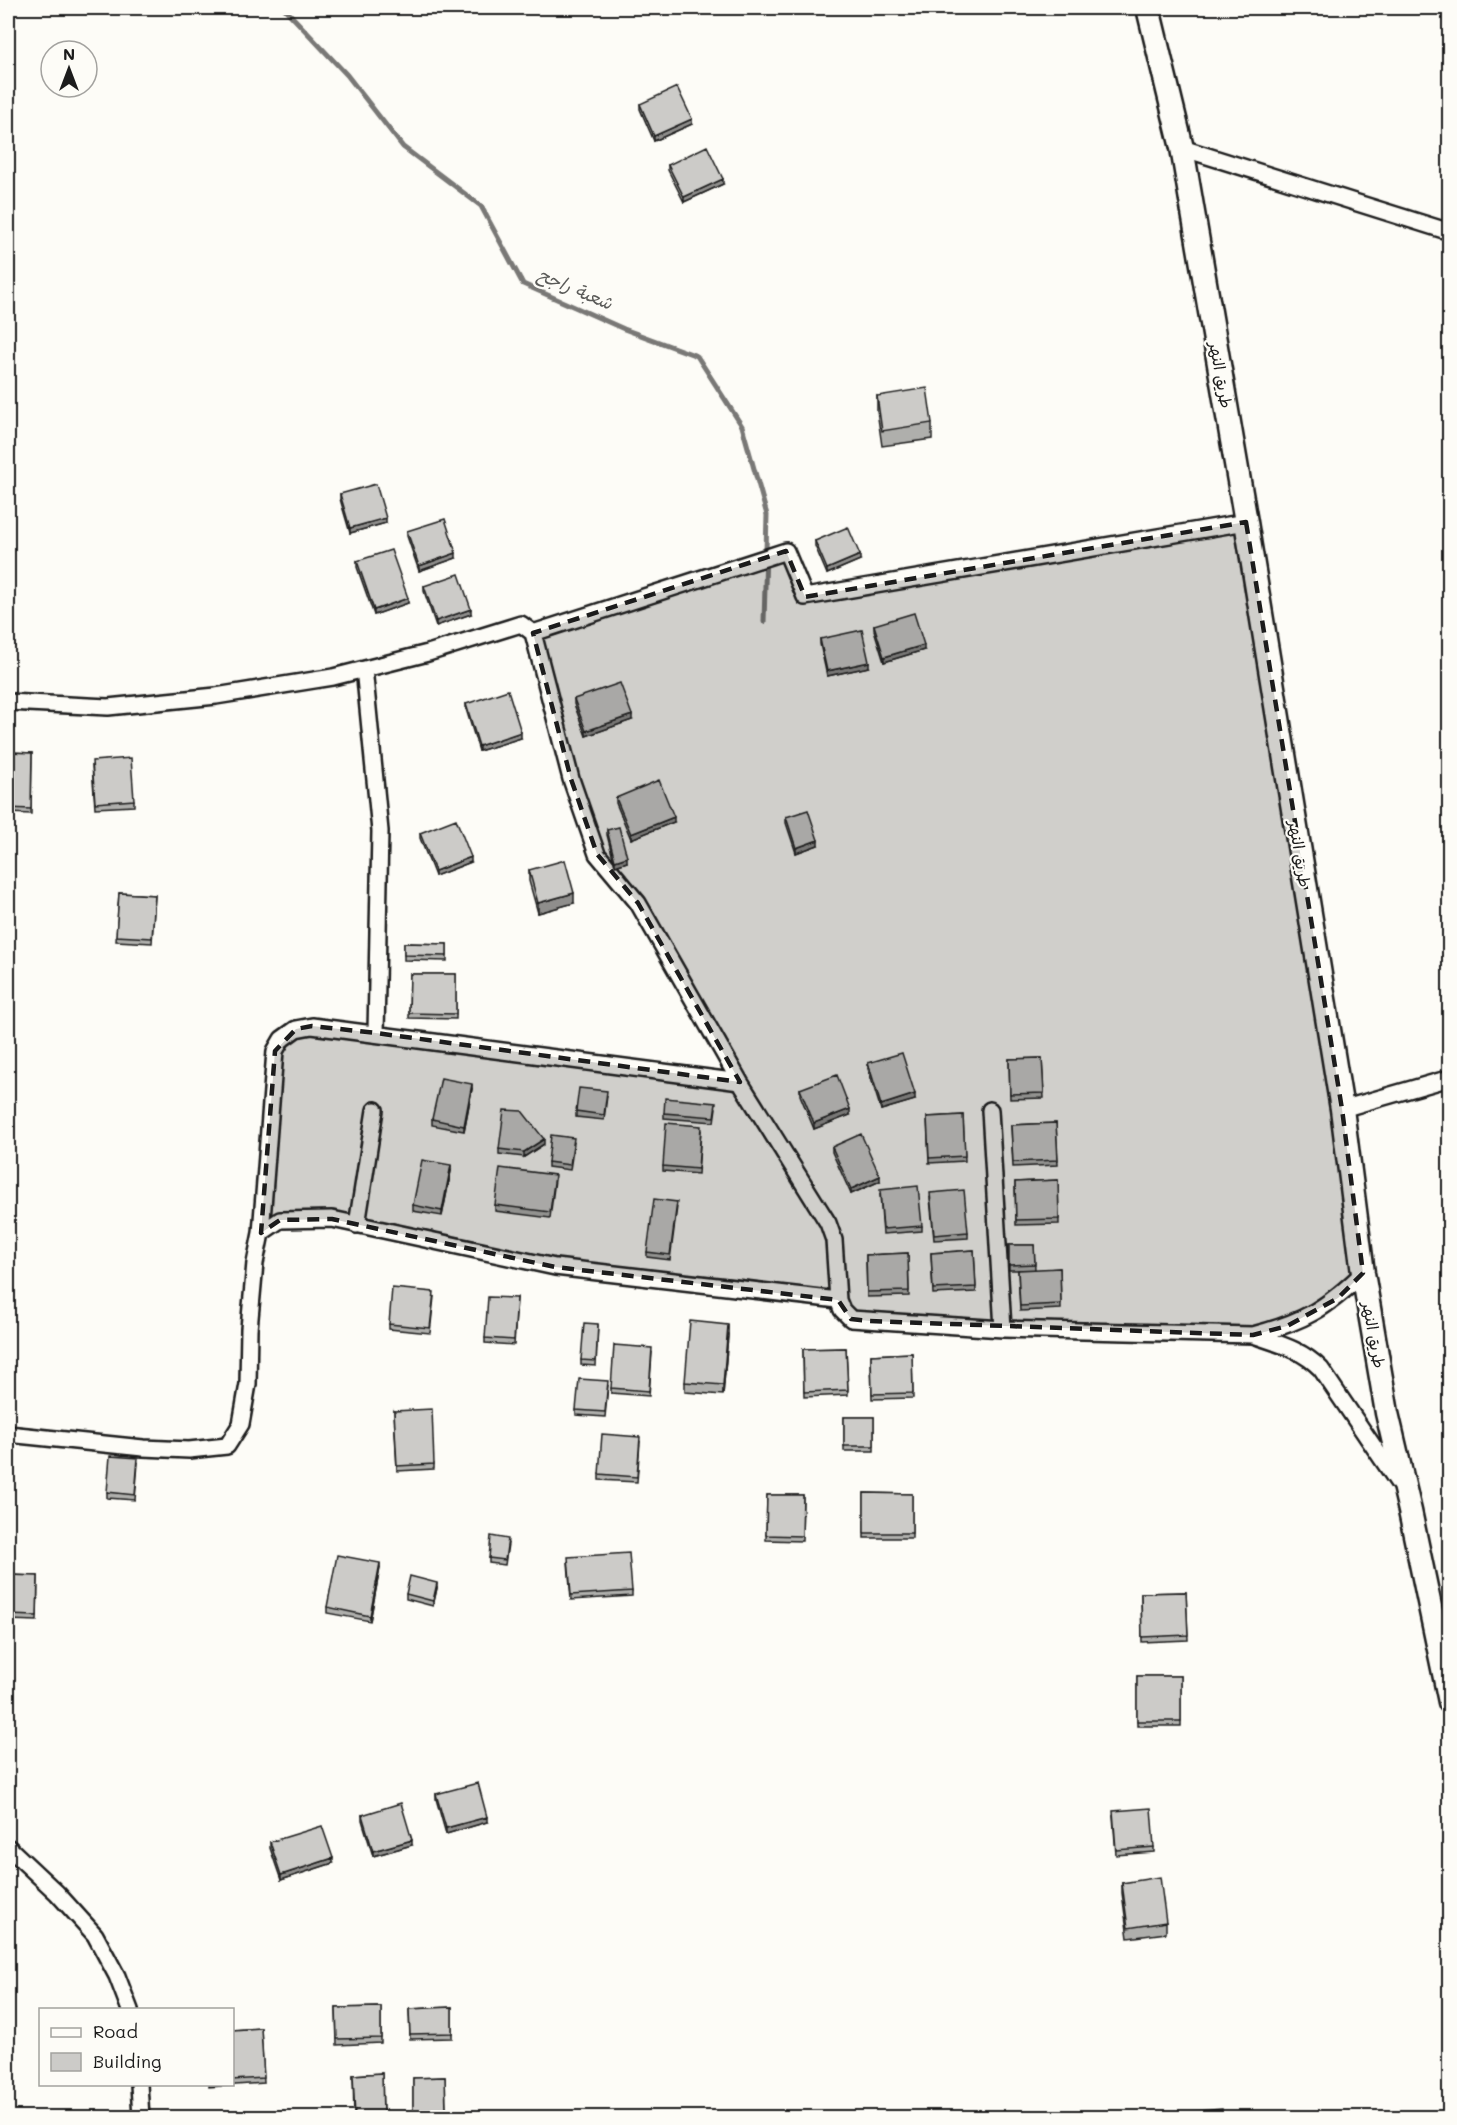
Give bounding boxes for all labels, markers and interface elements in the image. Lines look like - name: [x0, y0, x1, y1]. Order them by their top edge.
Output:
- north arrow: [39, 39, 99, 99]
- text: N: [63, 43, 75, 64]
- water label: شعبة راجح: [533, 261, 617, 316]
- street label: طريق النهر: [1205, 338, 1238, 410]
- street label: طريق النهر: [1285, 817, 1316, 889]
- street label: طريق النهر: [1358, 1298, 1391, 1370]
- legend: [39, 2008, 234, 2086]
- text: Road: [93, 2019, 138, 2043]
- text: Building: [93, 2049, 161, 2073]

